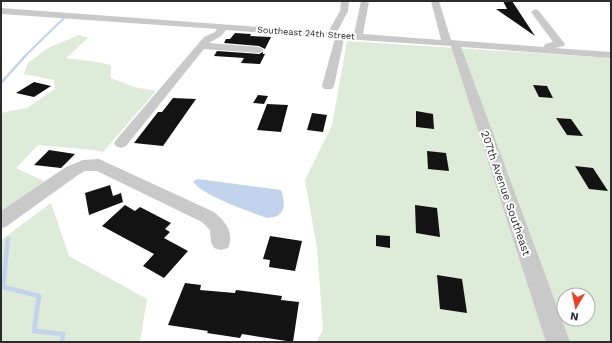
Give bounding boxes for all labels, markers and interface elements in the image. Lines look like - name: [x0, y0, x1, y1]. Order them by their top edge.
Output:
- street label: Southeast 24th Street: [257, 25, 355, 41]
- street label: 207th Avenue Southeast: [478, 129, 533, 258]
- north arrow: [556, 287, 596, 327]
- text: N: [569, 309, 580, 323]

